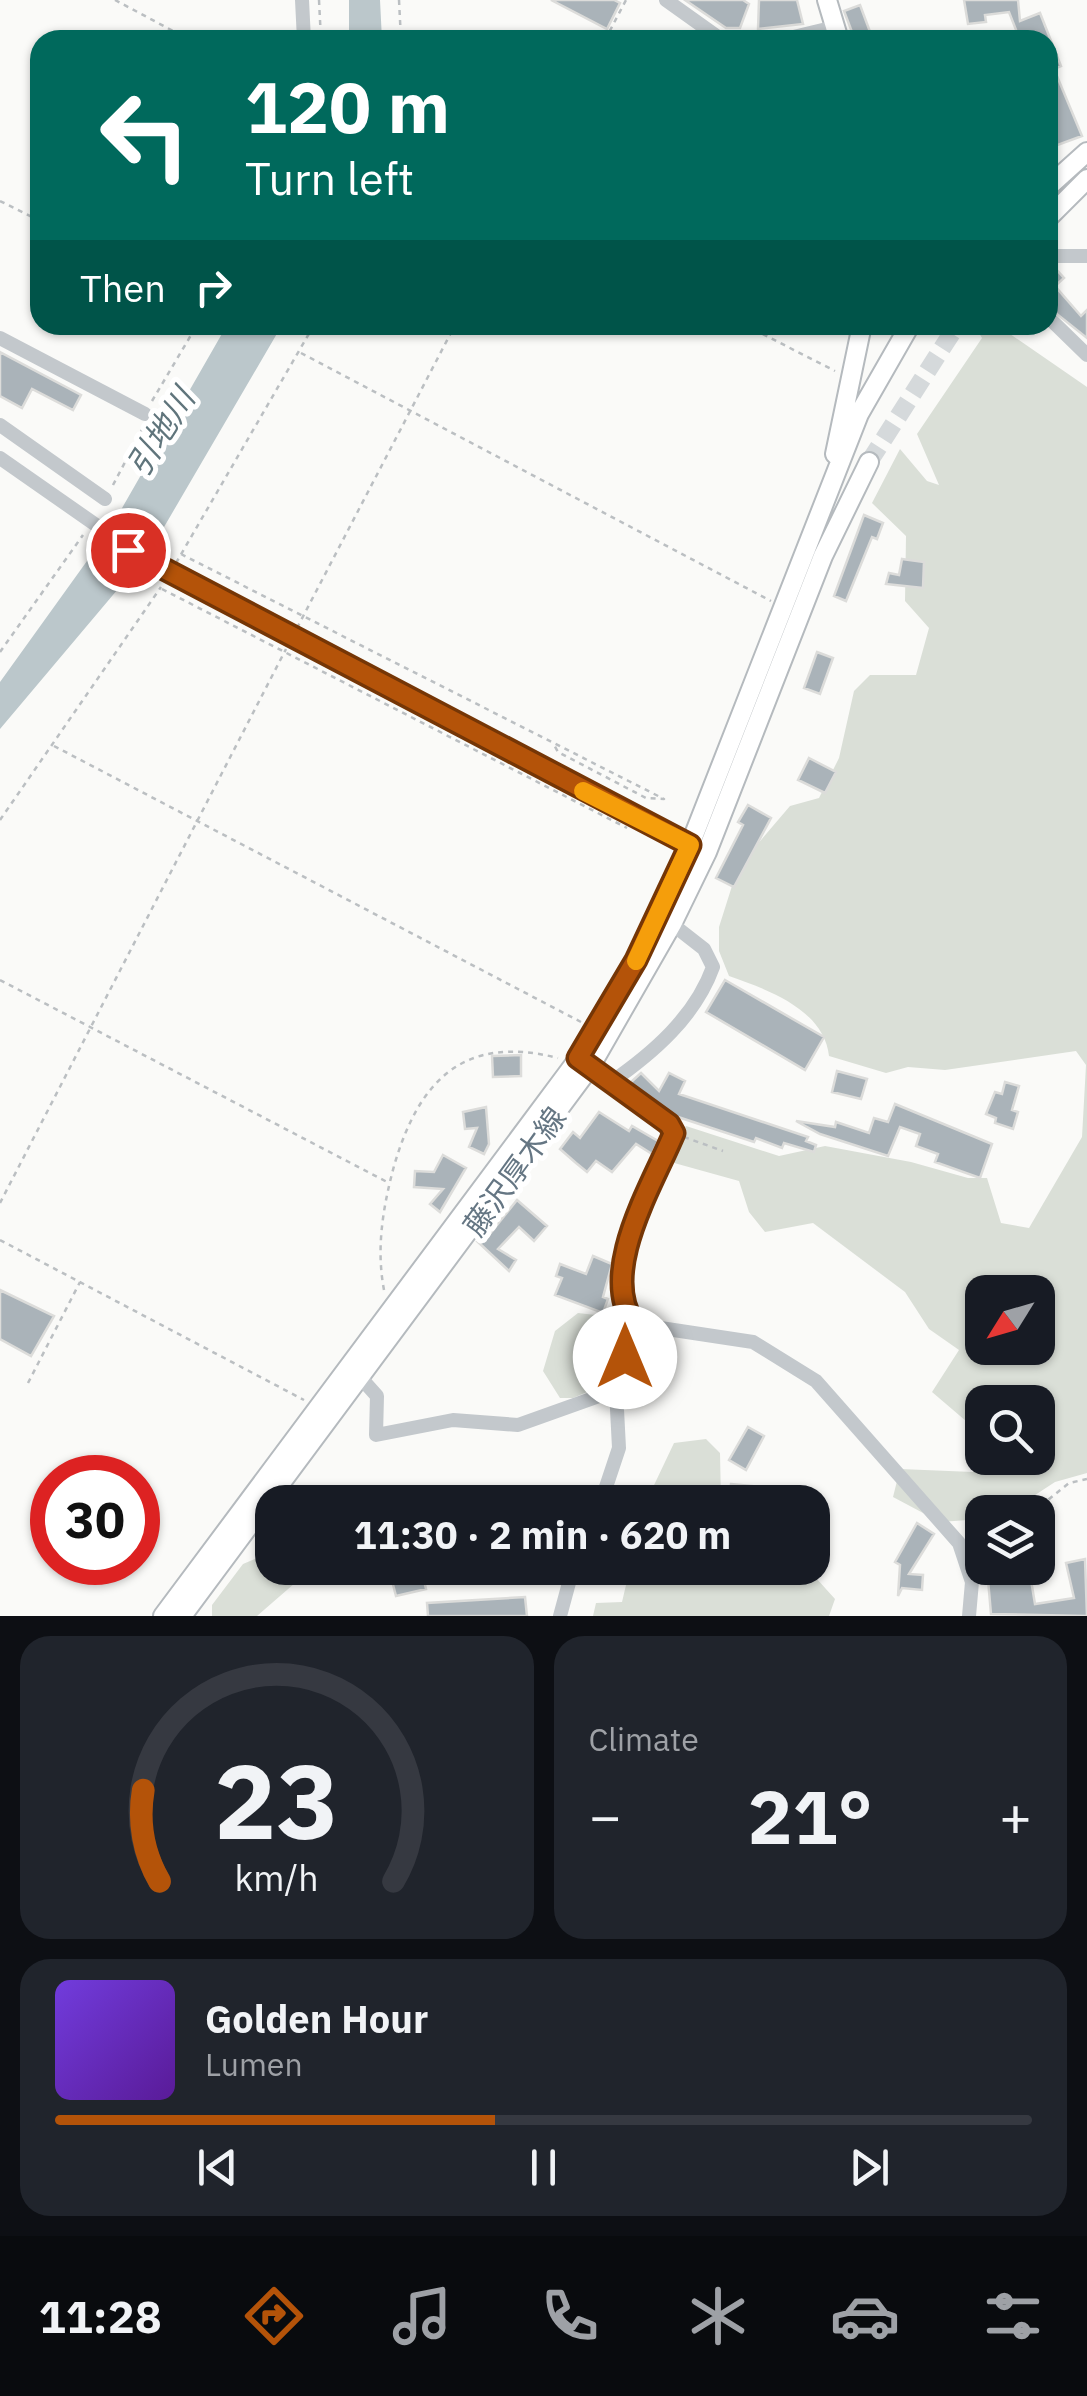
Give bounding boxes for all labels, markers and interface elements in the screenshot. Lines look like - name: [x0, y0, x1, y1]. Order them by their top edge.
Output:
- text: 120 m: [245, 61, 450, 152]
- icon: left: [80, 70, 210, 200]
- text: Turn left: [245, 149, 414, 207]
- icon: right: [186, 260, 241, 315]
- text: Then: [80, 263, 166, 312]
- water label: 引地川: [117, 378, 205, 484]
- pin: [86, 508, 171, 593]
- icon: arrive: [101, 523, 156, 578]
- street label: 藤沢厚木線: [454, 1099, 574, 1243]
- north arrow: [965, 1275, 1055, 1365]
- map controls: [965, 1275, 1055, 1585]
- position arrow: [573, 1305, 677, 1409]
- button: search: [965, 1385, 1055, 1475]
- speed limit sign: 30: [30, 1455, 160, 1585]
- button: layers: [965, 1495, 1055, 1585]
- text: 11:30 · 2 min · 620 m: [354, 1510, 731, 1559]
- text: Climate: [589, 1718, 699, 1760]
- text: 23: [214, 1732, 339, 1868]
- text: 21°: [748, 1767, 873, 1865]
- text: −: [589, 1780, 622, 1851]
- text: +: [999, 1780, 1032, 1851]
- text: km/h: [235, 1854, 319, 1901]
- text: Golden Hour: [205, 1994, 428, 2043]
- text: Lumen: [205, 2043, 303, 2085]
- icon: previous: [190, 2140, 245, 2195]
- icon: pause: [516, 2140, 571, 2195]
- icon: next: [842, 2140, 897, 2195]
- icon: directions: [239, 2281, 309, 2351]
- icon: music: [387, 2281, 457, 2351]
- icon: phone: [535, 2281, 605, 2351]
- icon: climate: [683, 2281, 753, 2351]
- icon: car: [830, 2281, 900, 2351]
- icon: filters: [978, 2281, 1048, 2351]
- text: 11:28: [39, 2287, 162, 2345]

